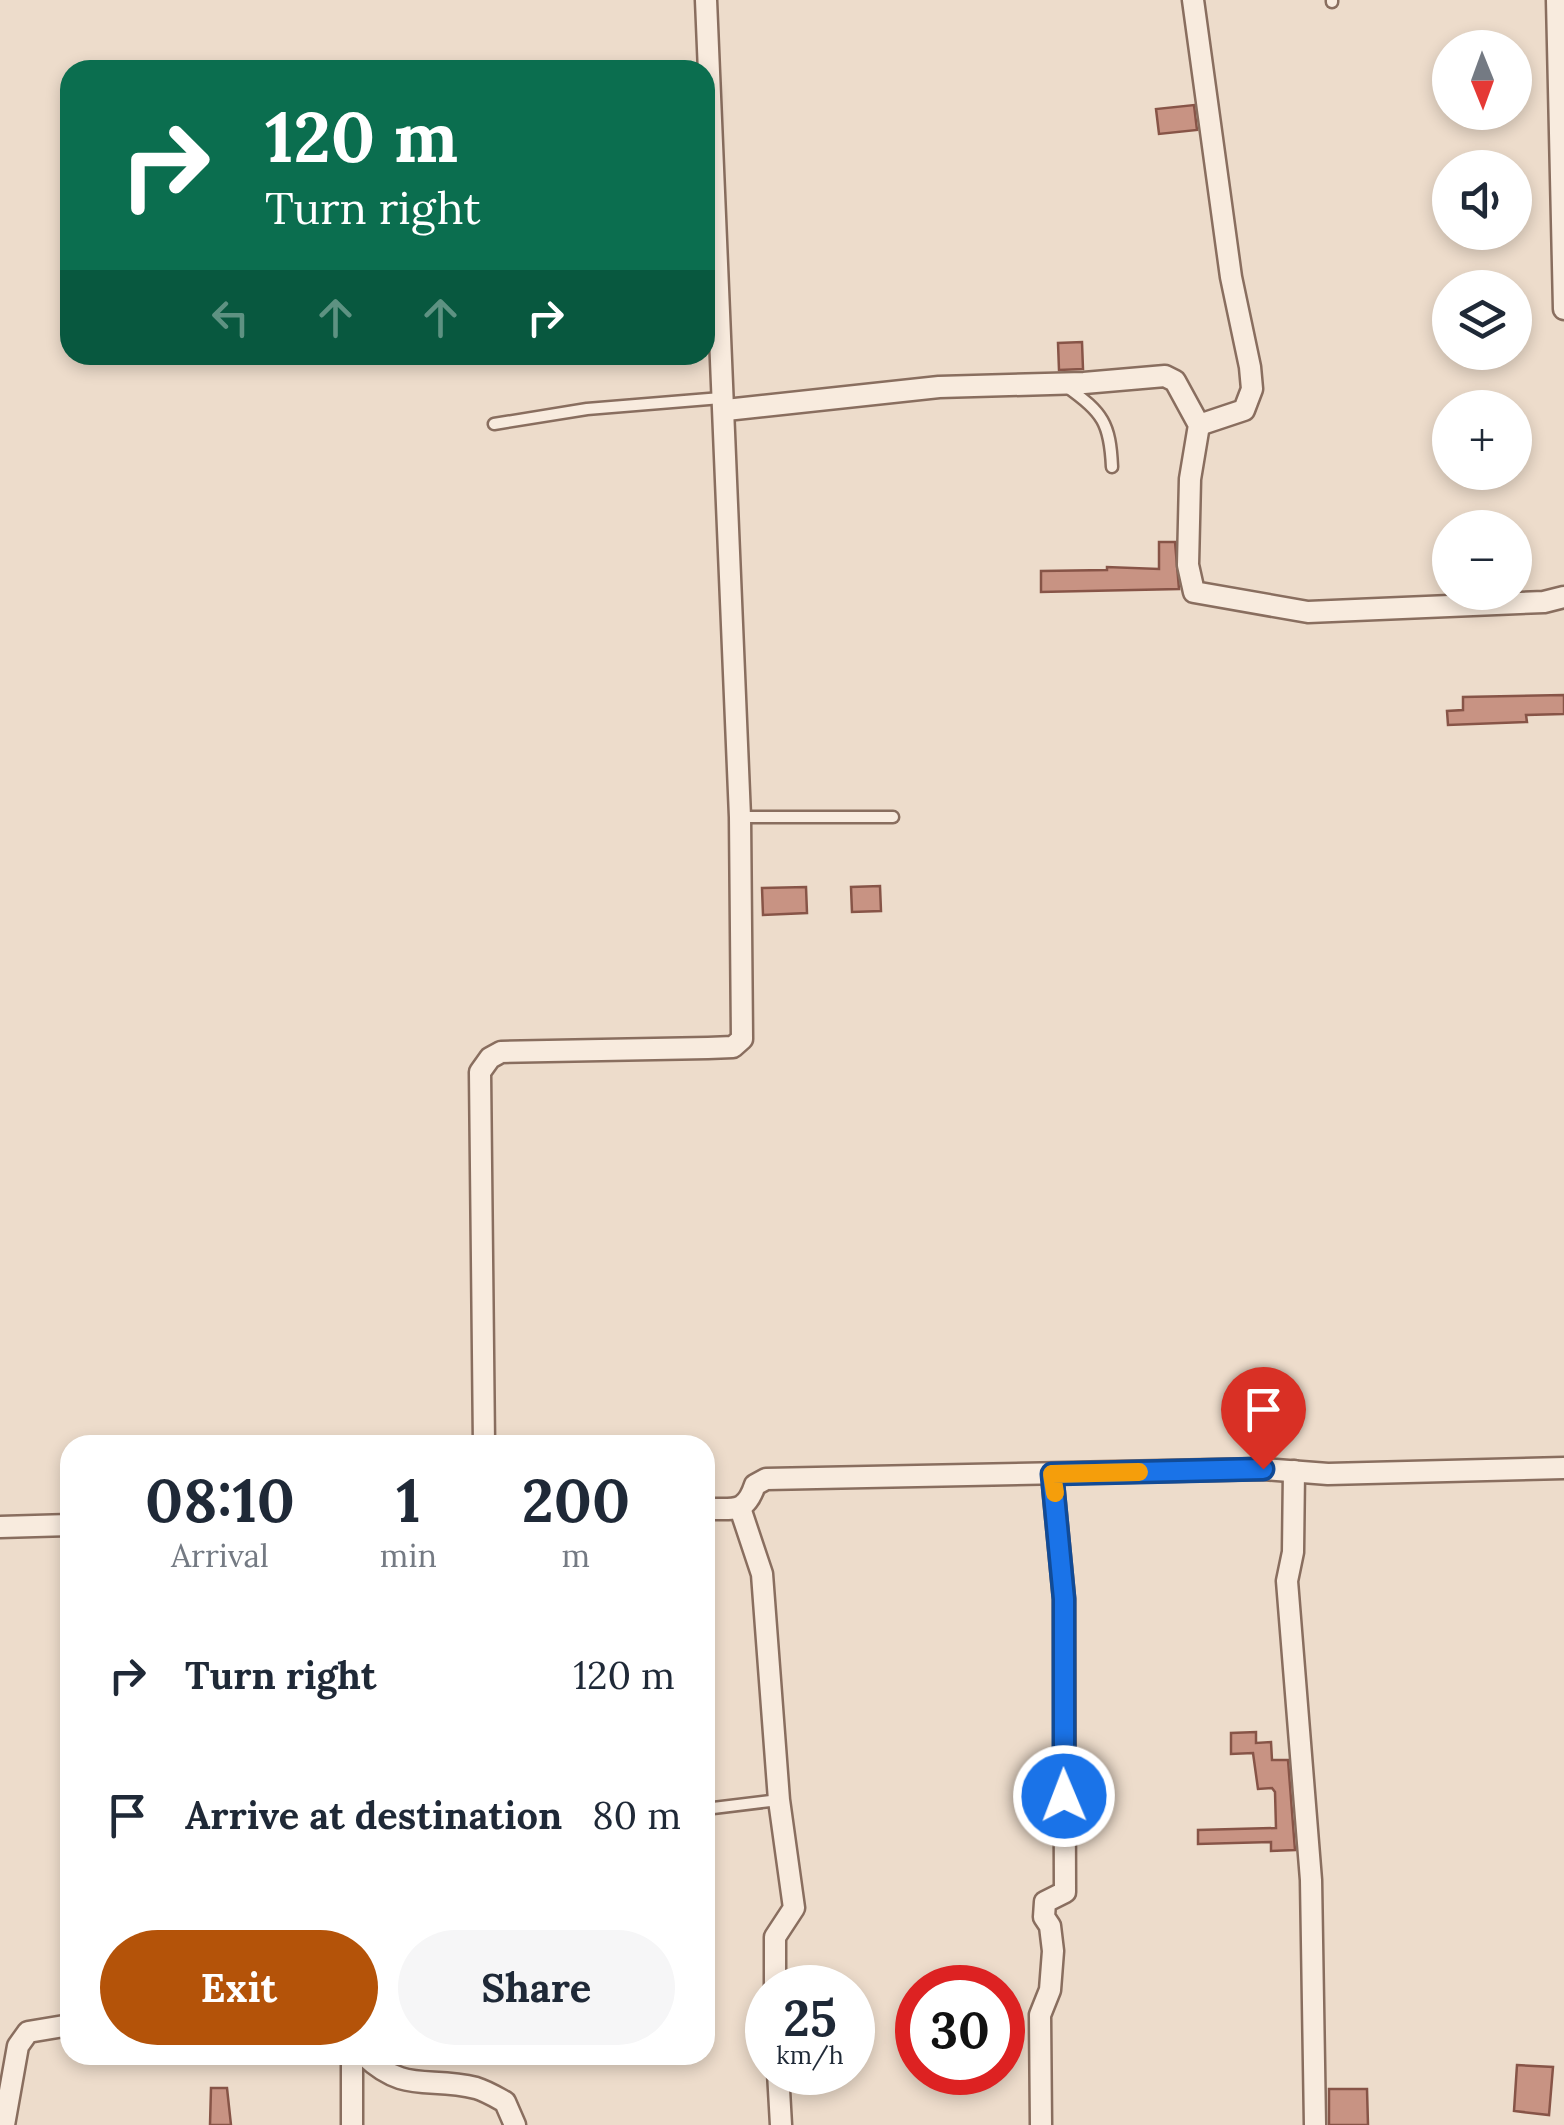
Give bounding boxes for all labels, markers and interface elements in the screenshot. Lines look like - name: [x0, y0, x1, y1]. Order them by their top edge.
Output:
- north arrow: [1432, 30, 1532, 130]
- map controls: [1432, 30, 1532, 610]
- text: 120 m: [265, 92, 458, 181]
- icon: right: [100, 100, 230, 230]
- button: sound: [1432, 150, 1532, 250]
- text: Turn right: [265, 179, 481, 236]
- button: layers: [1432, 270, 1532, 370]
- icon: left: [203, 290, 258, 345]
- icon: ahead: [308, 290, 363, 345]
- icon: ahead: [413, 290, 468, 345]
- icon: right: [518, 290, 573, 345]
- button: +: [1432, 390, 1532, 490]
- button: −: [1432, 510, 1532, 610]
- pin: [1221, 1367, 1306, 1470]
- icon: arrive: [1236, 1382, 1291, 1437]
- text: 08:10: [145, 1462, 295, 1538]
- text: 1: [396, 1462, 421, 1538]
- text: 200: [522, 1462, 630, 1538]
- text: Arrival: [171, 1535, 269, 1576]
- text: min: [380, 1535, 437, 1576]
- text: m: [562, 1535, 590, 1576]
- icon: right: [100, 1648, 155, 1703]
- text: Turn right: [185, 1651, 376, 1699]
- text: 120 m: [573, 1651, 675, 1699]
- position arrow: [1012, 1744, 1116, 1848]
- icon: arrive: [100, 1788, 155, 1843]
- text: Arrive at destination: [185, 1791, 562, 1839]
- text: 80 m: [592, 1791, 681, 1839]
- button: Exit: [100, 1930, 378, 2045]
- button: Share: [398, 1930, 675, 2045]
- speed limit sign: 30: [895, 1965, 1025, 2095]
- text: 25: [783, 1986, 837, 2050]
- text: km/h: [776, 2039, 844, 2071]

